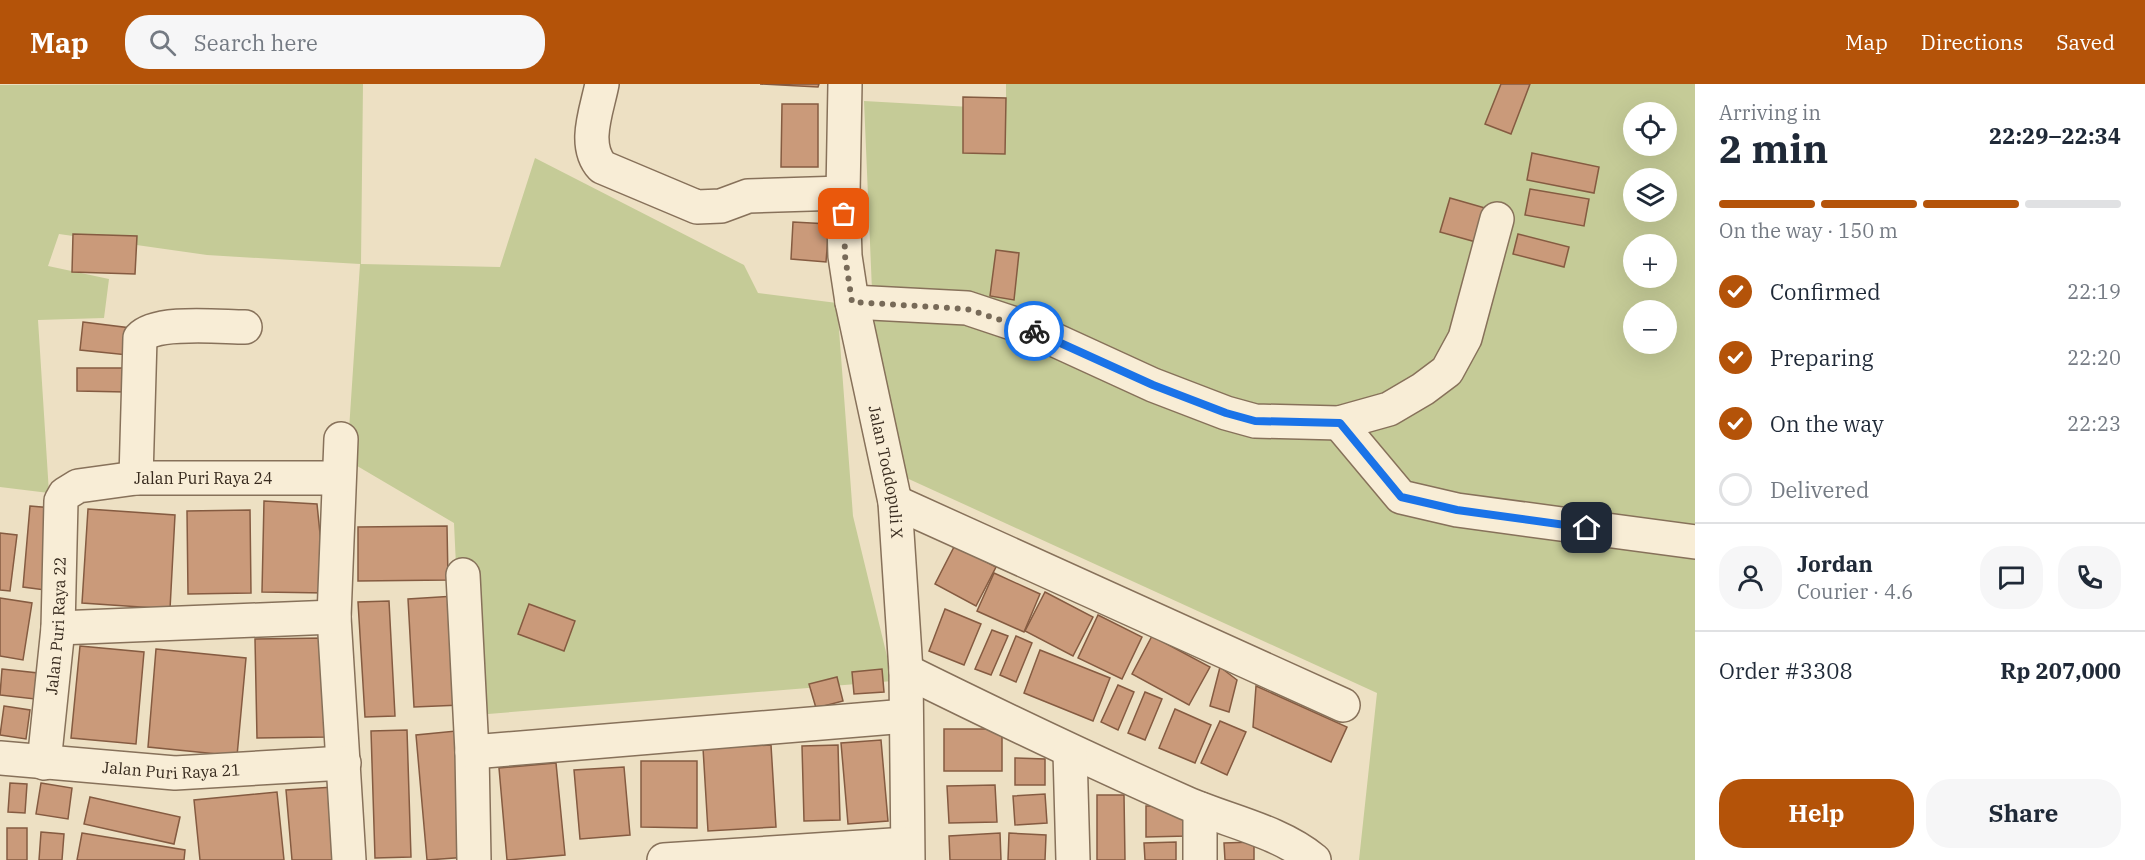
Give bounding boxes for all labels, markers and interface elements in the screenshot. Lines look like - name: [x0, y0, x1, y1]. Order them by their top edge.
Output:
- search box: [125, 15, 545, 69]
- text: Map: [30, 24, 89, 61]
- icon: search: [146, 26, 179, 59]
- text: Search here: [194, 28, 318, 57]
- text: Map: [1845, 28, 1888, 56]
- text: Directions: [1921, 28, 2023, 56]
- text: Saved: [2056, 28, 2115, 56]
- text: Arriving in: [1719, 99, 1821, 126]
- map controls: [1623, 102, 1677, 354]
- button: locate: [1623, 102, 1677, 156]
- text: 22:29–22:34: [1989, 121, 2121, 150]
- text: 2 min: [1719, 123, 1828, 174]
- button: layers: [1623, 168, 1677, 222]
- pin: [818, 188, 869, 239]
- icon: bag: [827, 197, 860, 230]
- text: On the way · 150 m: [1719, 217, 1898, 244]
- button: +: [1623, 234, 1677, 288]
- icon: check: [1719, 275, 1752, 308]
- text: Confirmed: [1770, 277, 1881, 306]
- text: 22:19: [2067, 278, 2121, 305]
- button: −: [1623, 300, 1677, 354]
- courier: [1004, 301, 1064, 361]
- icon: bike: [1018, 315, 1051, 348]
- icon: check: [1719, 341, 1752, 374]
- text: Preparing: [1770, 343, 1874, 372]
- text: 22:20: [2067, 344, 2121, 371]
- street label: Jalan Toddopuli X: [864, 403, 907, 539]
- icon: check: [1719, 407, 1752, 440]
- text: On the way: [1770, 409, 1884, 438]
- text: 22:23: [2067, 410, 2121, 437]
- street label: Jalan Puri Raya 24: [134, 468, 273, 488]
- text: Delivered: [1770, 475, 1869, 504]
- pin: [1561, 502, 1612, 553]
- icon: home: [1570, 511, 1603, 544]
- button: person: [1719, 546, 1782, 609]
- button: chat: [1980, 546, 2043, 609]
- button: phone: [2058, 546, 2121, 609]
- text: Jordan: [1797, 549, 1873, 578]
- street label: Jalan Puri Raya 22: [41, 556, 70, 696]
- text: Courier · 4.6: [1797, 578, 1913, 605]
- text: Order #3308: [1719, 656, 1853, 685]
- text: Rp 207,000: [2000, 656, 2121, 685]
- street label: Jalan Puri Raya 21: [101, 757, 241, 783]
- button: Help: [1719, 779, 1914, 848]
- button: Share: [1926, 779, 2121, 848]

